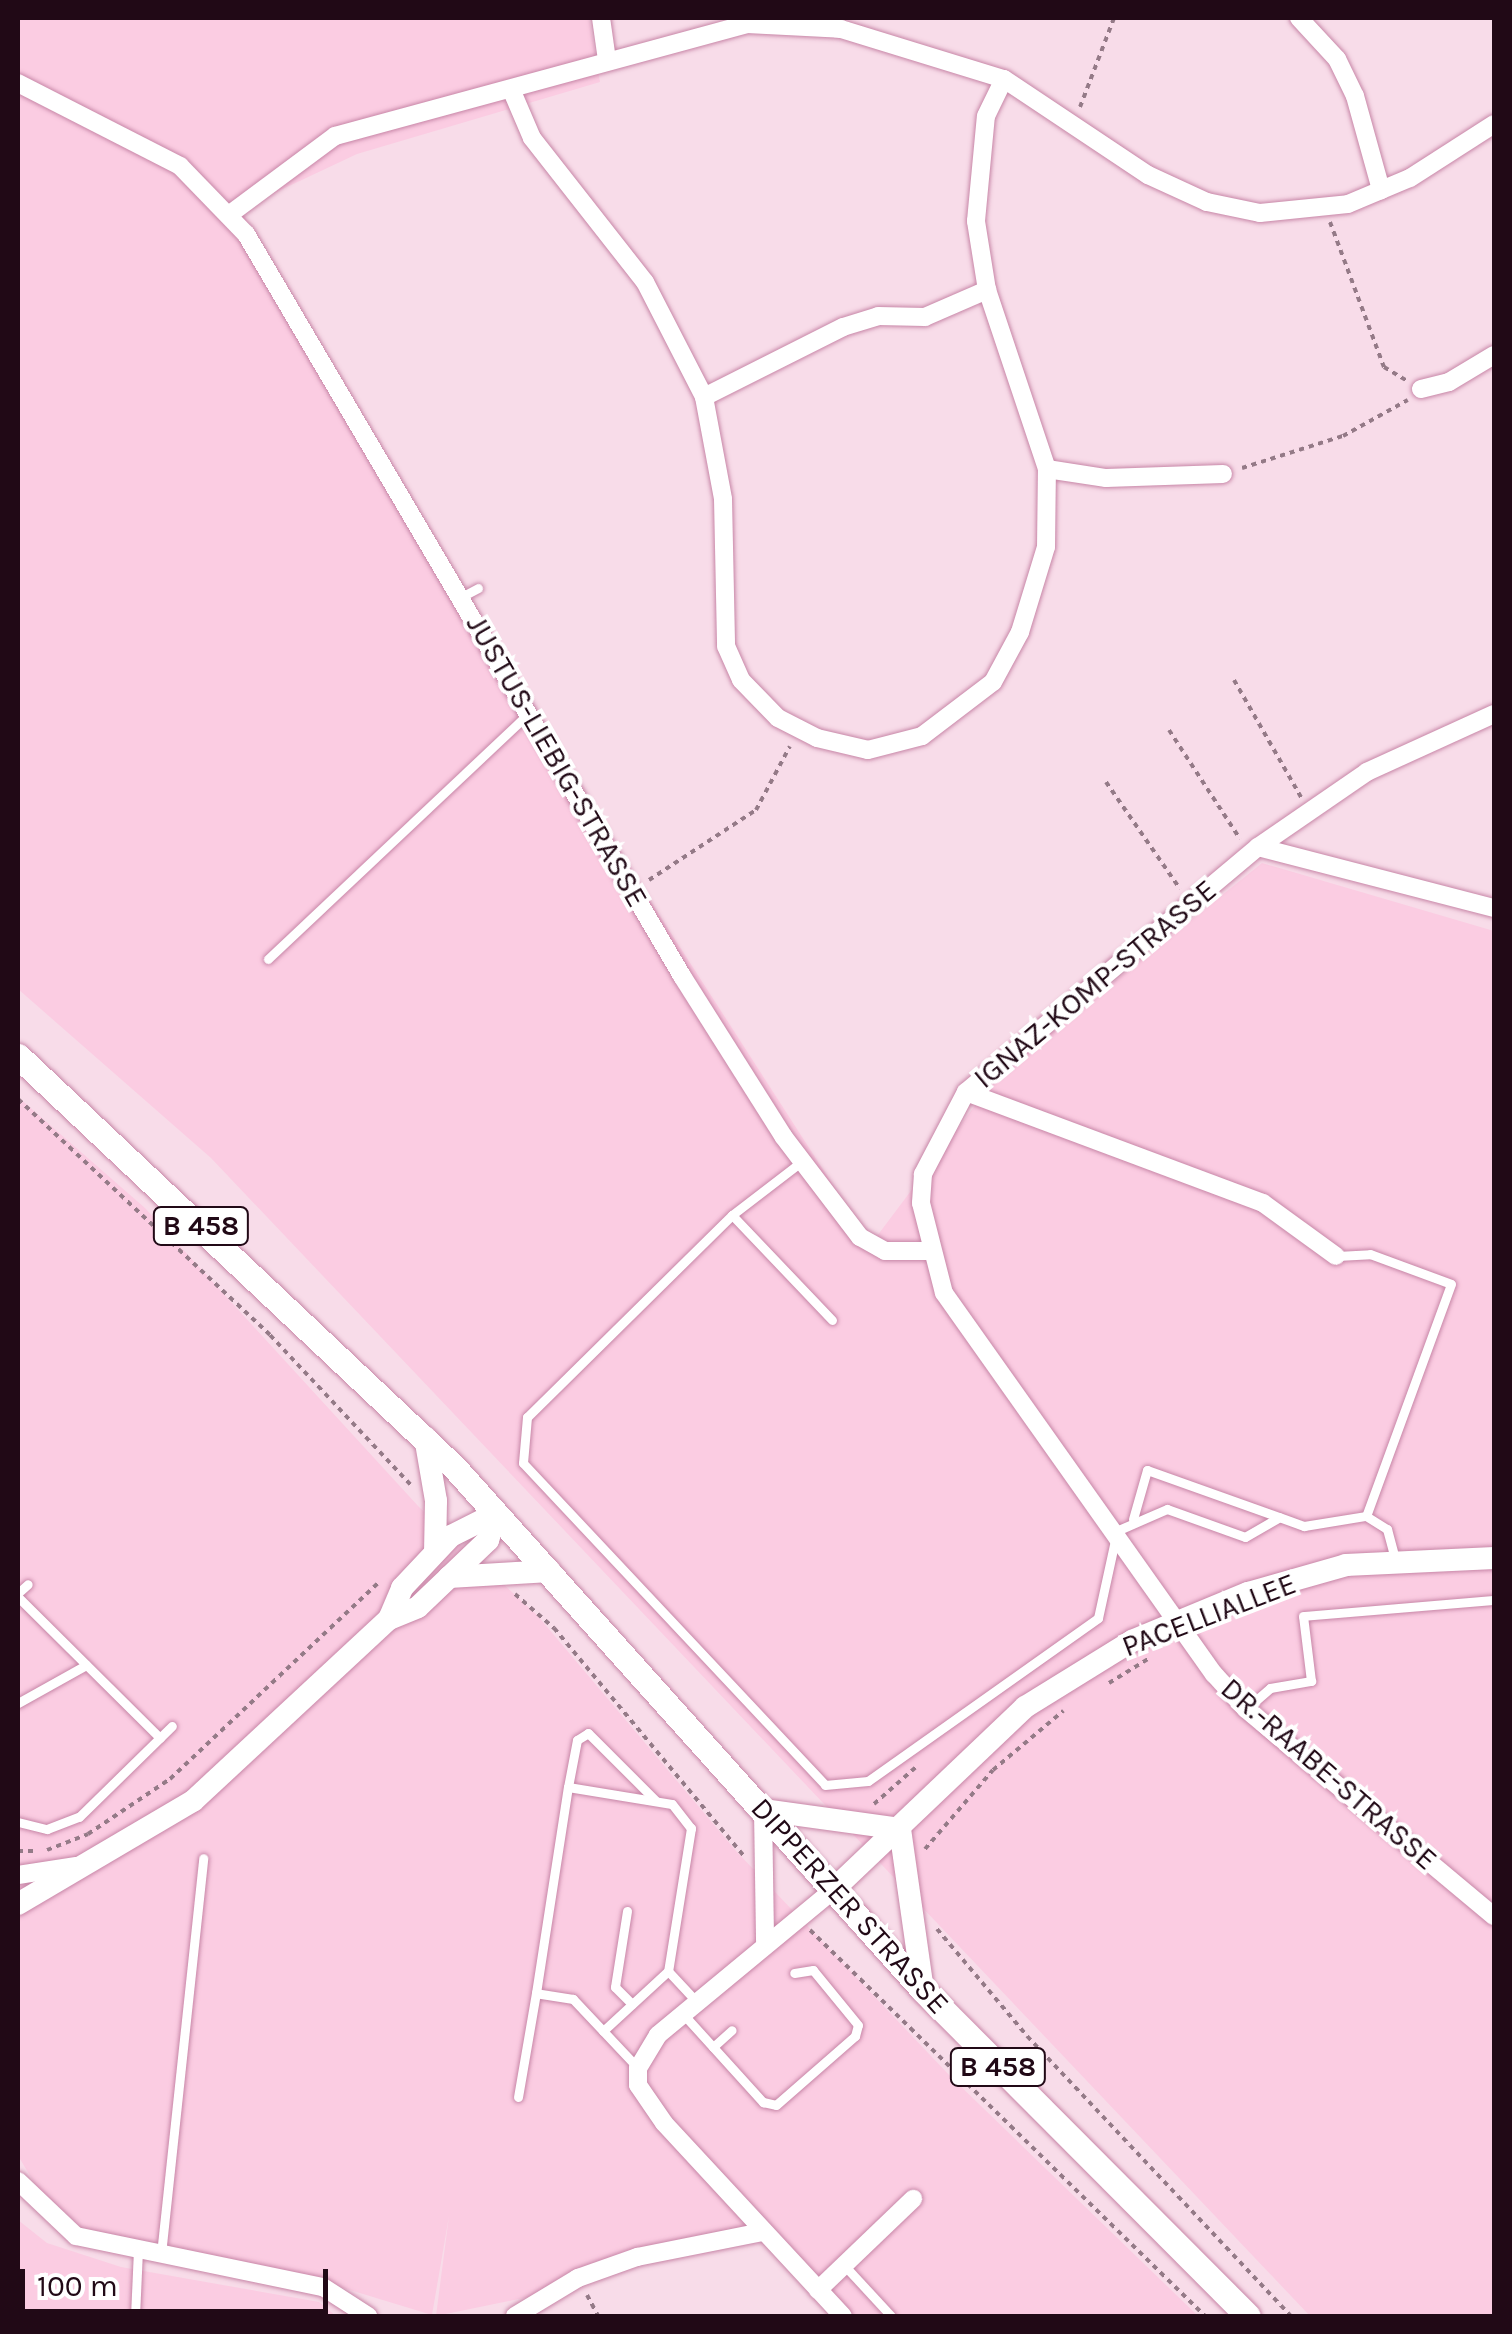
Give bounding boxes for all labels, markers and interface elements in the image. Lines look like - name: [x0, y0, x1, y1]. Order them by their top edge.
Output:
- street label: JUSTUS-LIEBIG-STRASSE: [459, 609, 655, 913]
- street label: IGNAZ-KOMP-STRASSE: [966, 872, 1224, 1096]
- road number: B 458: [151, 1203, 251, 1249]
- street label: PACELLIALLEE: [1117, 1565, 1301, 1665]
- street label: DR.-RAABE-STRASSE: [1214, 1670, 1444, 1878]
- street label: DIPPERZER STRASSE: [743, 1790, 957, 2022]
- road number: B 458: [948, 2044, 1048, 2090]
- scale bar: [25, 2249, 332, 2311]
- text: 100 m: [37, 2268, 118, 2304]

